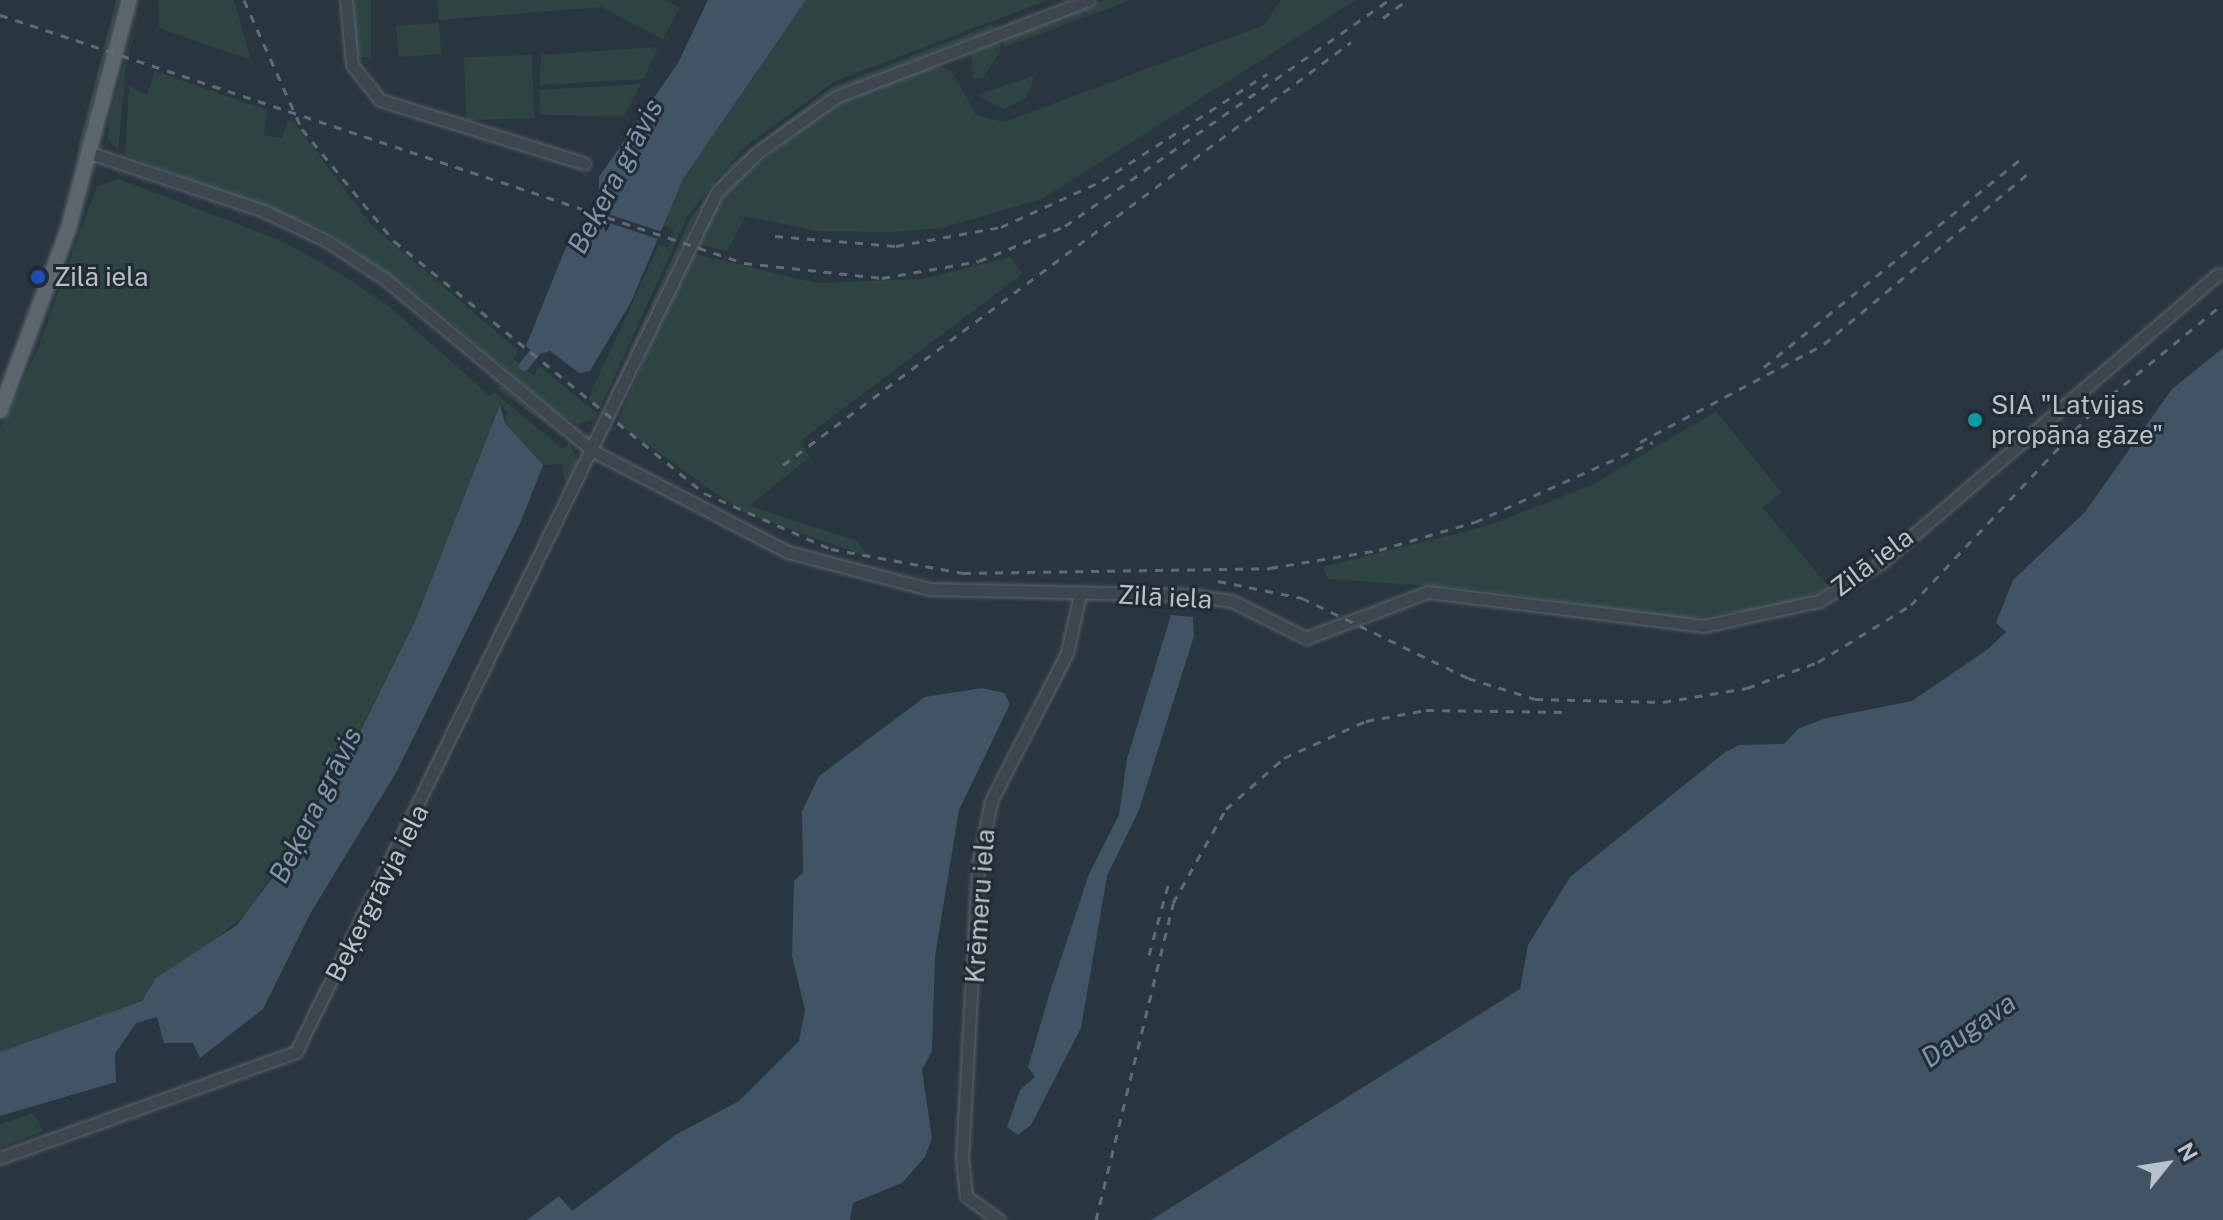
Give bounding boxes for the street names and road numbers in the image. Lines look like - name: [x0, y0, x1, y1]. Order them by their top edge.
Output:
- street label: Zilā iela: [1825, 521, 1919, 603]
- street label: Zilā iela: [1117, 579, 1213, 615]
- street label: Beķergrāvja iela: [319, 799, 435, 987]
- street label: Krēmeru iela: [959, 828, 1001, 984]

